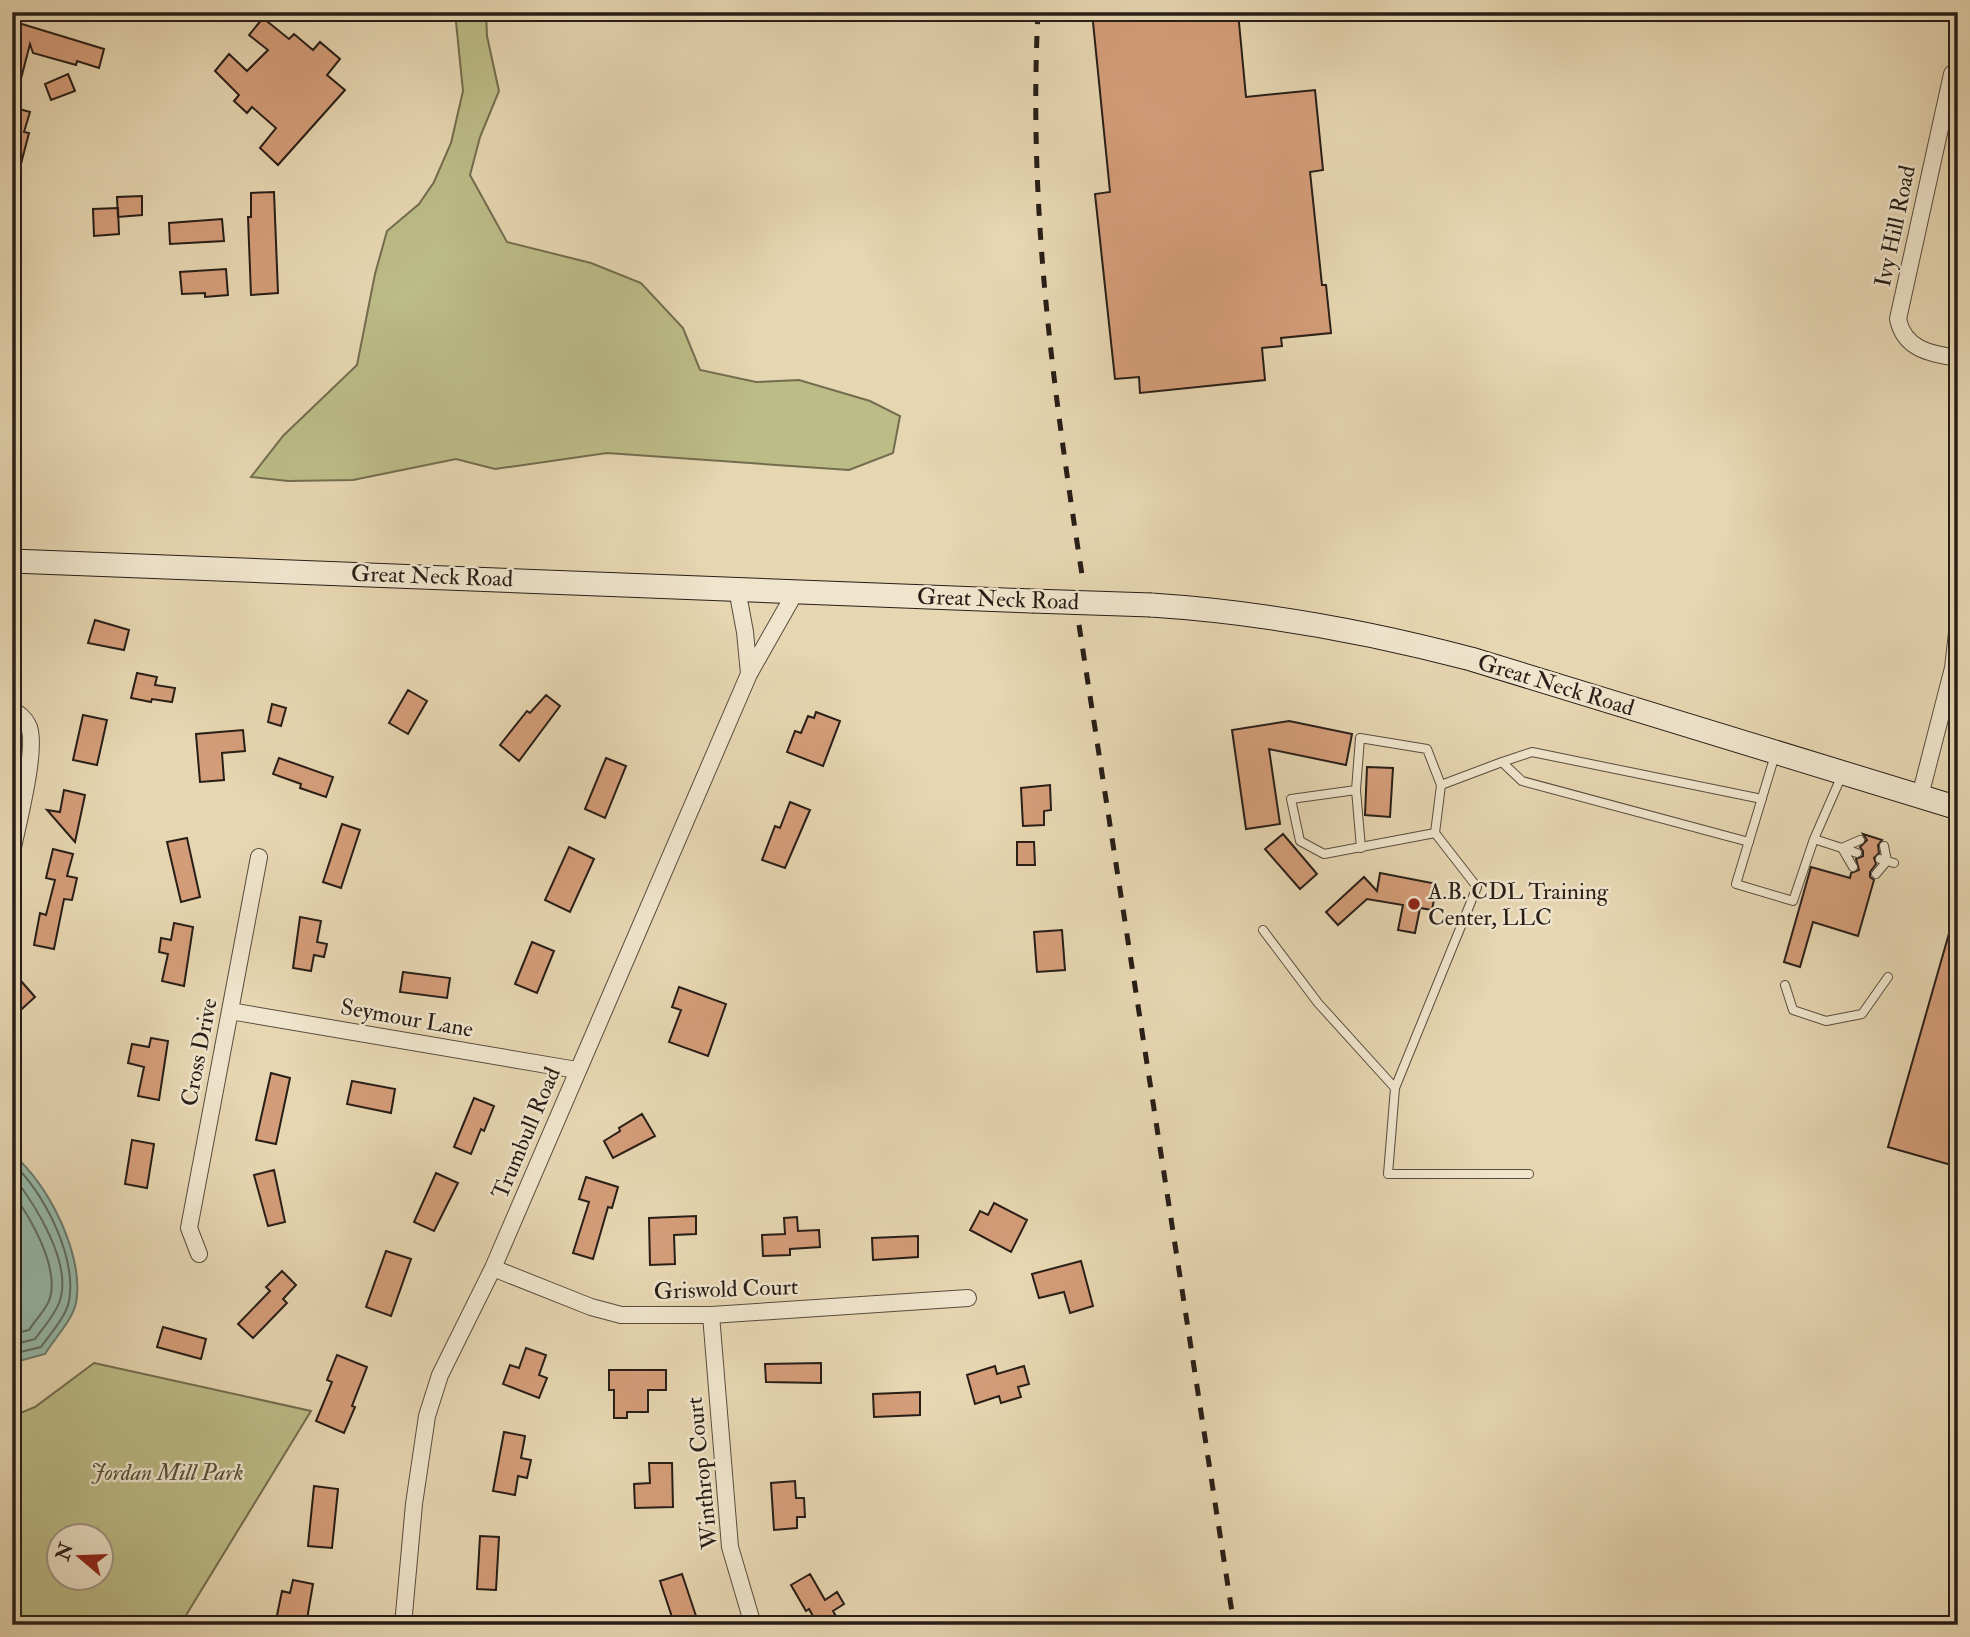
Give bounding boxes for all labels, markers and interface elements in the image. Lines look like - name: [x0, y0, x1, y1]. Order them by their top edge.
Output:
- street label: Ivy Hill Road: [1868, 163, 1922, 289]
- street label: Great Neck Road: [350, 559, 514, 593]
- street label: Great Neck Road: [916, 582, 1080, 616]
- street label: Great Neck Road: [1474, 647, 1638, 723]
- place label: A.B. CDL Training Center, LLC: [1427, 877, 1609, 932]
- marker: A.B. CDL Training Center, LLC: [1406, 896, 1422, 912]
- street label: Seymour Lane: [338, 992, 476, 1044]
- street label: Cross Drive: [174, 995, 224, 1108]
- street label: Trumbull Road: [485, 1063, 567, 1203]
- street label: Griswold Court: [653, 1272, 799, 1306]
- street label: Winthrop Court: [680, 1395, 725, 1551]
- park label: Jordan Mill Park: [90, 1458, 244, 1487]
- north arrow: [46, 1522, 116, 1592]
- text: N: [50, 1539, 79, 1565]

